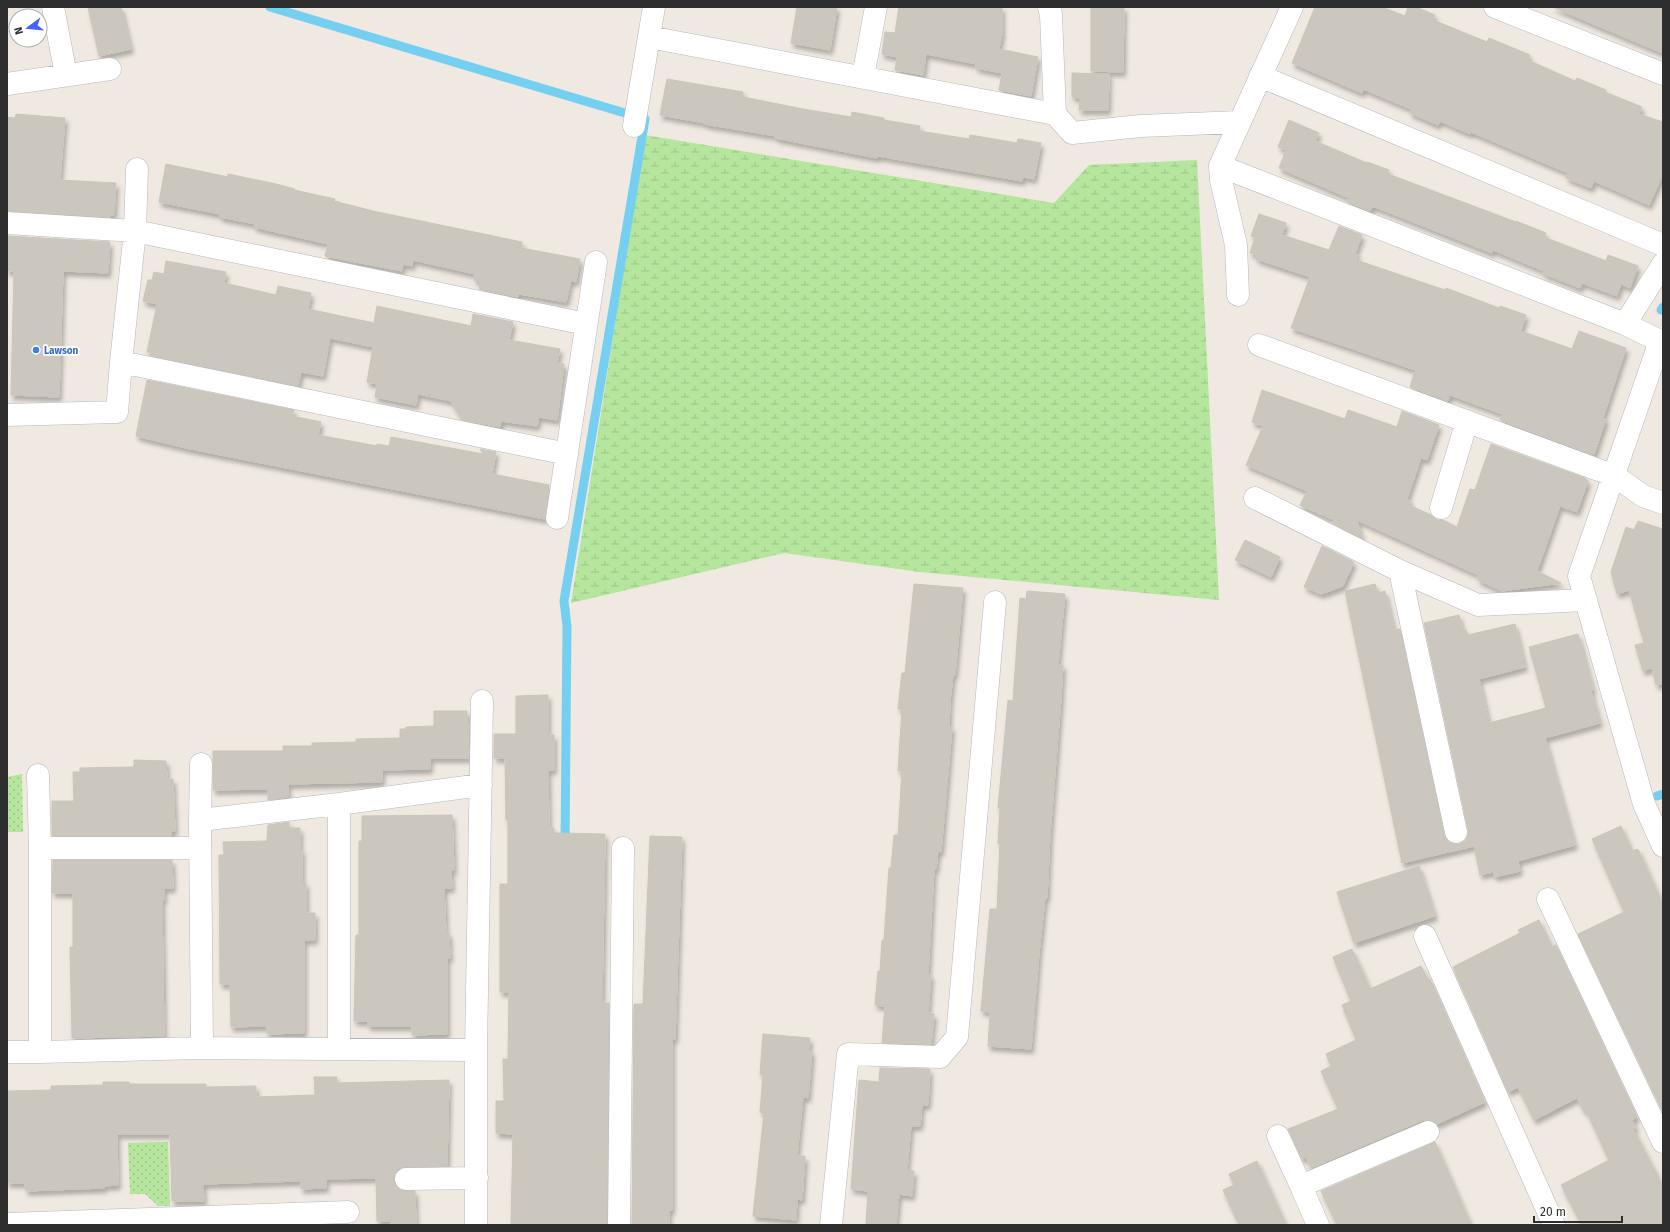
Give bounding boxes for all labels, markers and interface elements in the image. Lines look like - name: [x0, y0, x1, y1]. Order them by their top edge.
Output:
- north arrow: [8, 8, 48, 48]
- text: N: [12, 25, 26, 36]
- marker: Lawson: [31, 345, 41, 355]
- place label: Lawson: [44, 345, 79, 357]
- scale bar: [1534, 1198, 1622, 1224]
- text: 20 m: [1540, 1205, 1566, 1219]

